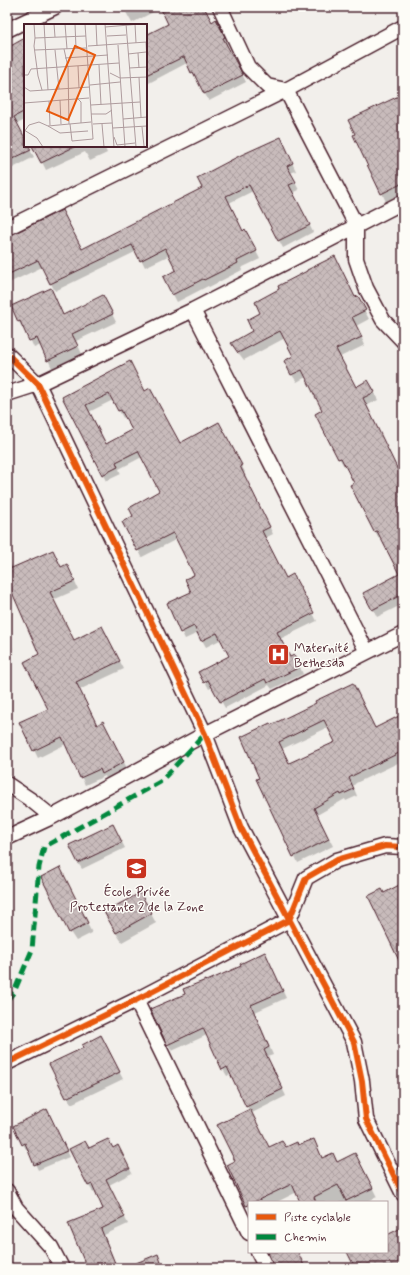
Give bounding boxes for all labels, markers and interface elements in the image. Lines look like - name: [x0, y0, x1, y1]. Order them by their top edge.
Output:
- inset map: [24, 24, 147, 147]
- place label: Maternité Bethesda: [294, 640, 348, 672]
- hospital icon: Maternité Bethesda: [265, 641, 291, 667]
- school or university icon: École Privée Protestante 2 de la Zone: [124, 856, 150, 882]
- place label: École Privée Protestante 2 de la Zone: [70, 883, 204, 916]
- legend: [248, 1201, 388, 1253]
- text: Piste cyclable: [284, 1210, 351, 1226]
- text: Chemin: [284, 1230, 327, 1246]

